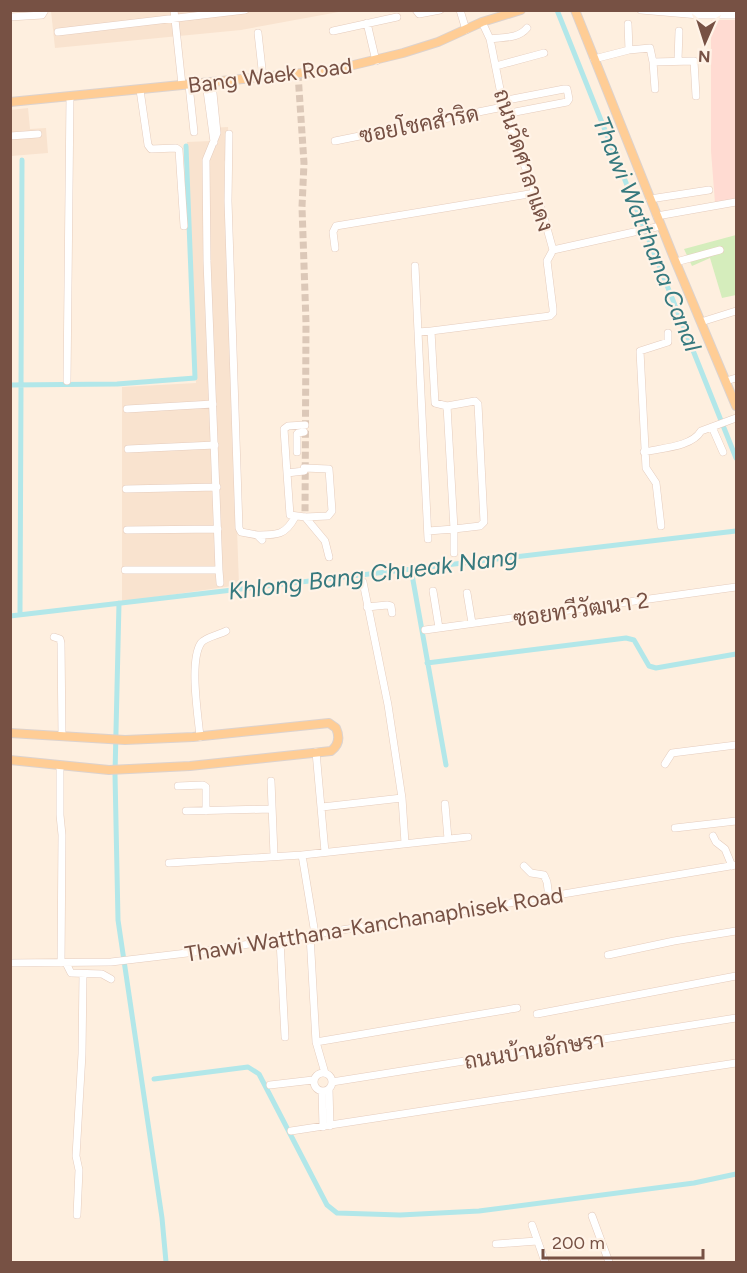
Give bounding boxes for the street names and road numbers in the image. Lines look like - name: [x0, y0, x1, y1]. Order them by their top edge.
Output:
- street label: Bang Waek Road: [186, 52, 354, 99]
- street label: ถนนวัดศาลาแดง: [488, 86, 559, 235]
- street label: ซอยโชคสำริด: [357, 99, 481, 149]
- street label: ซอยทวีวัฒนา 2: [511, 587, 651, 632]
- street label: Thawi Watthana-Kanchanaphisek Road: [183, 881, 565, 968]
- street label: ถนนบ้านอักษรา: [462, 1025, 606, 1075]

